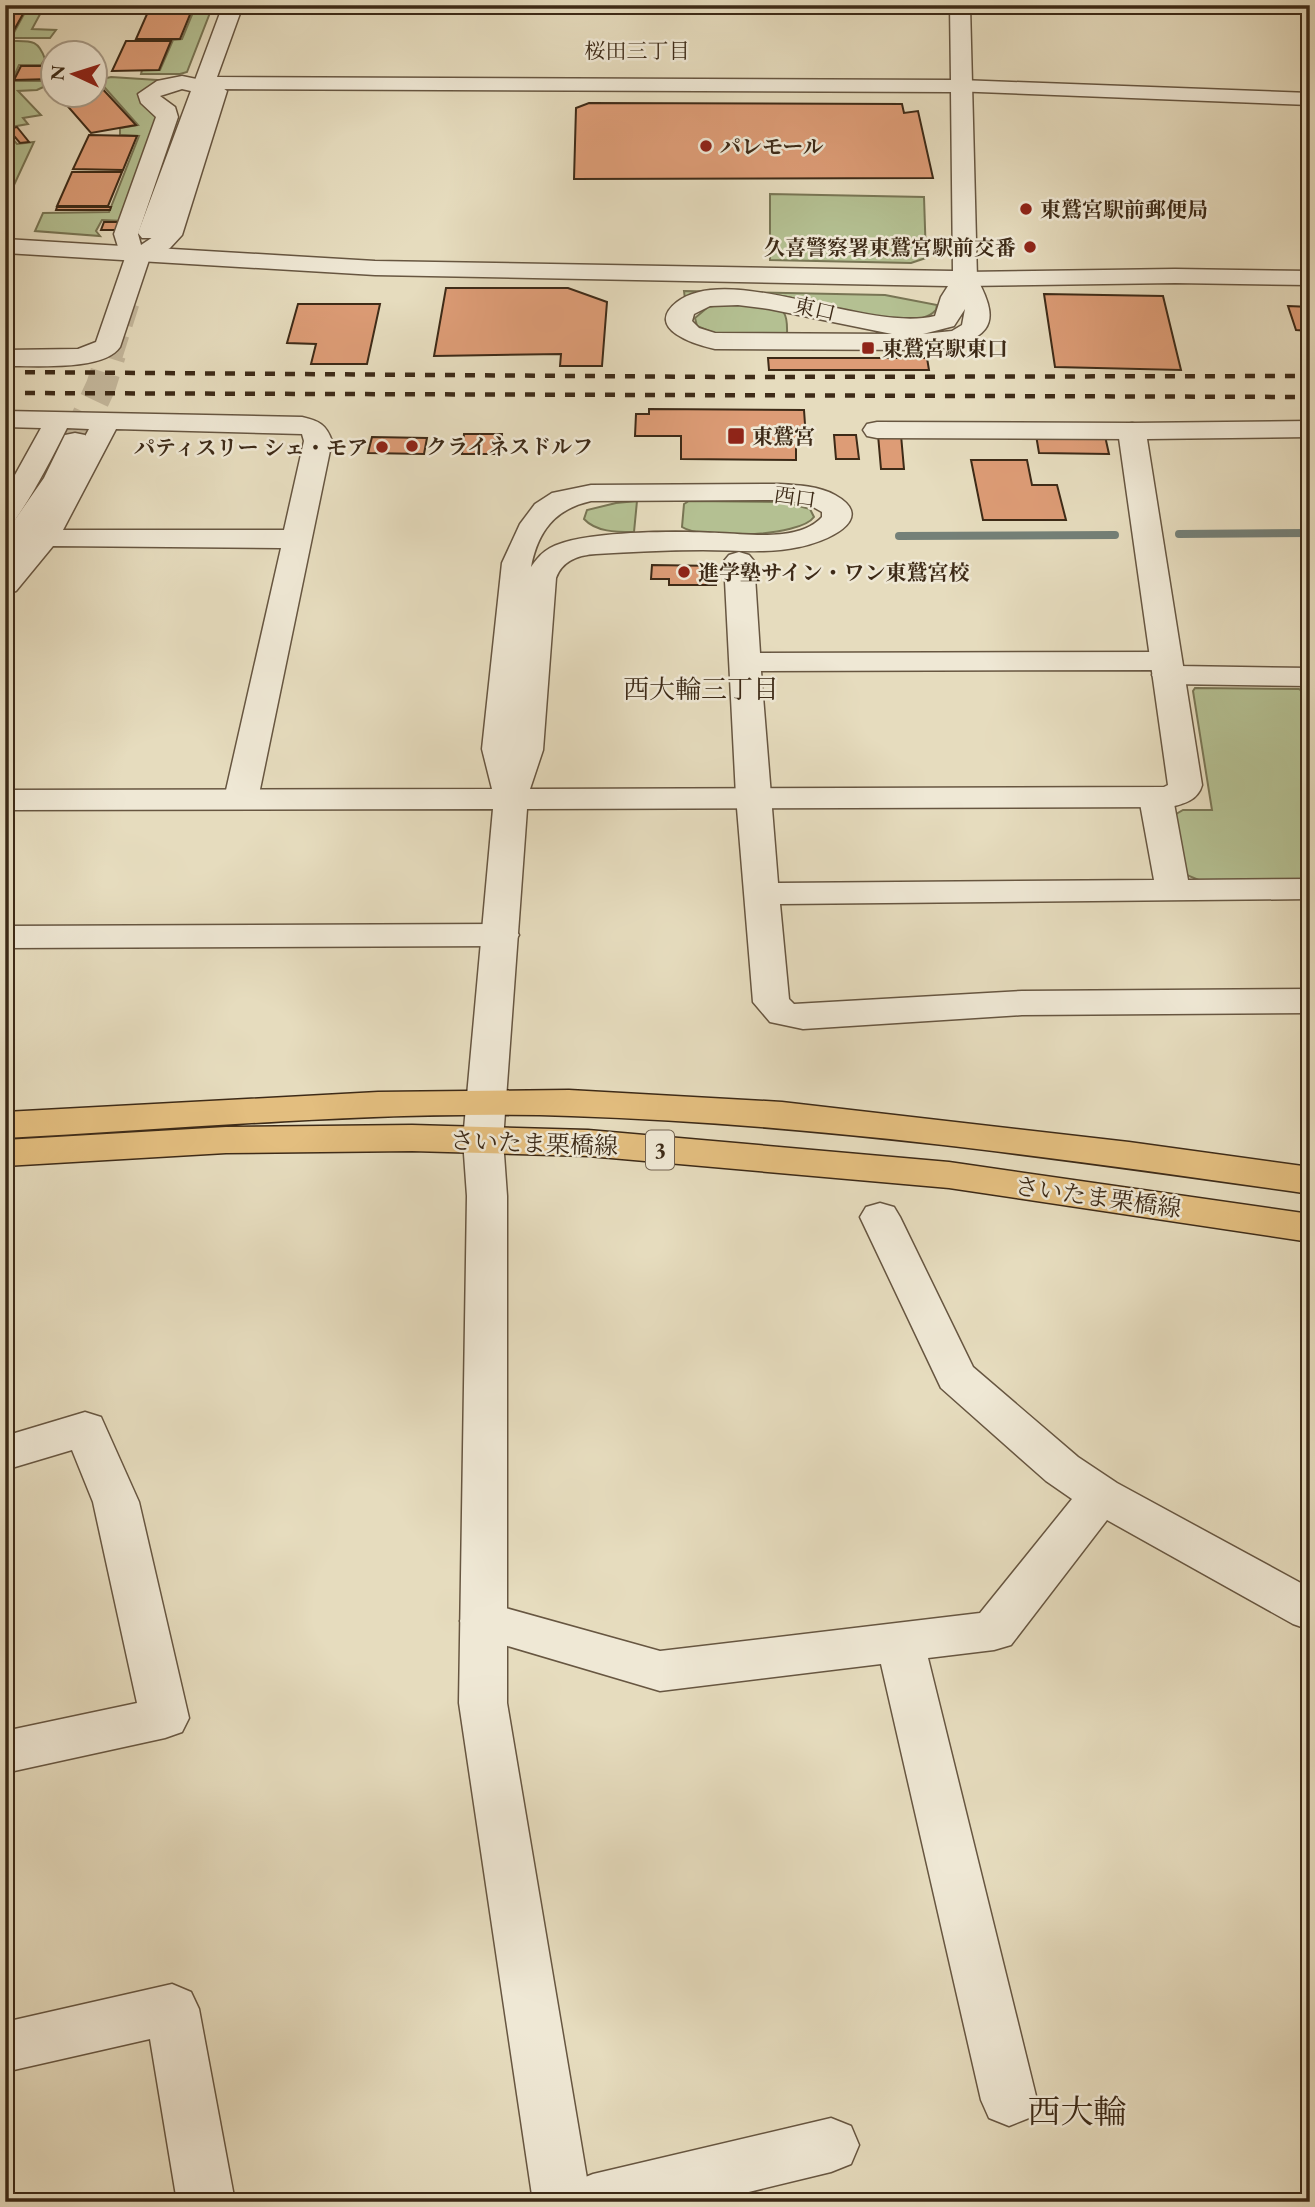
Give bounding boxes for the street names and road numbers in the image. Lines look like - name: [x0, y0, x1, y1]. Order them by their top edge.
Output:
- street label: 東口: [792, 291, 838, 327]
- street label: 西口: [772, 481, 818, 513]
- street label: さいたま栗橋線: [450, 1125, 618, 1161]
- road number: 3: [646, 1130, 674, 1170]
- street label: さいたま栗橋線: [1013, 1170, 1183, 1224]

